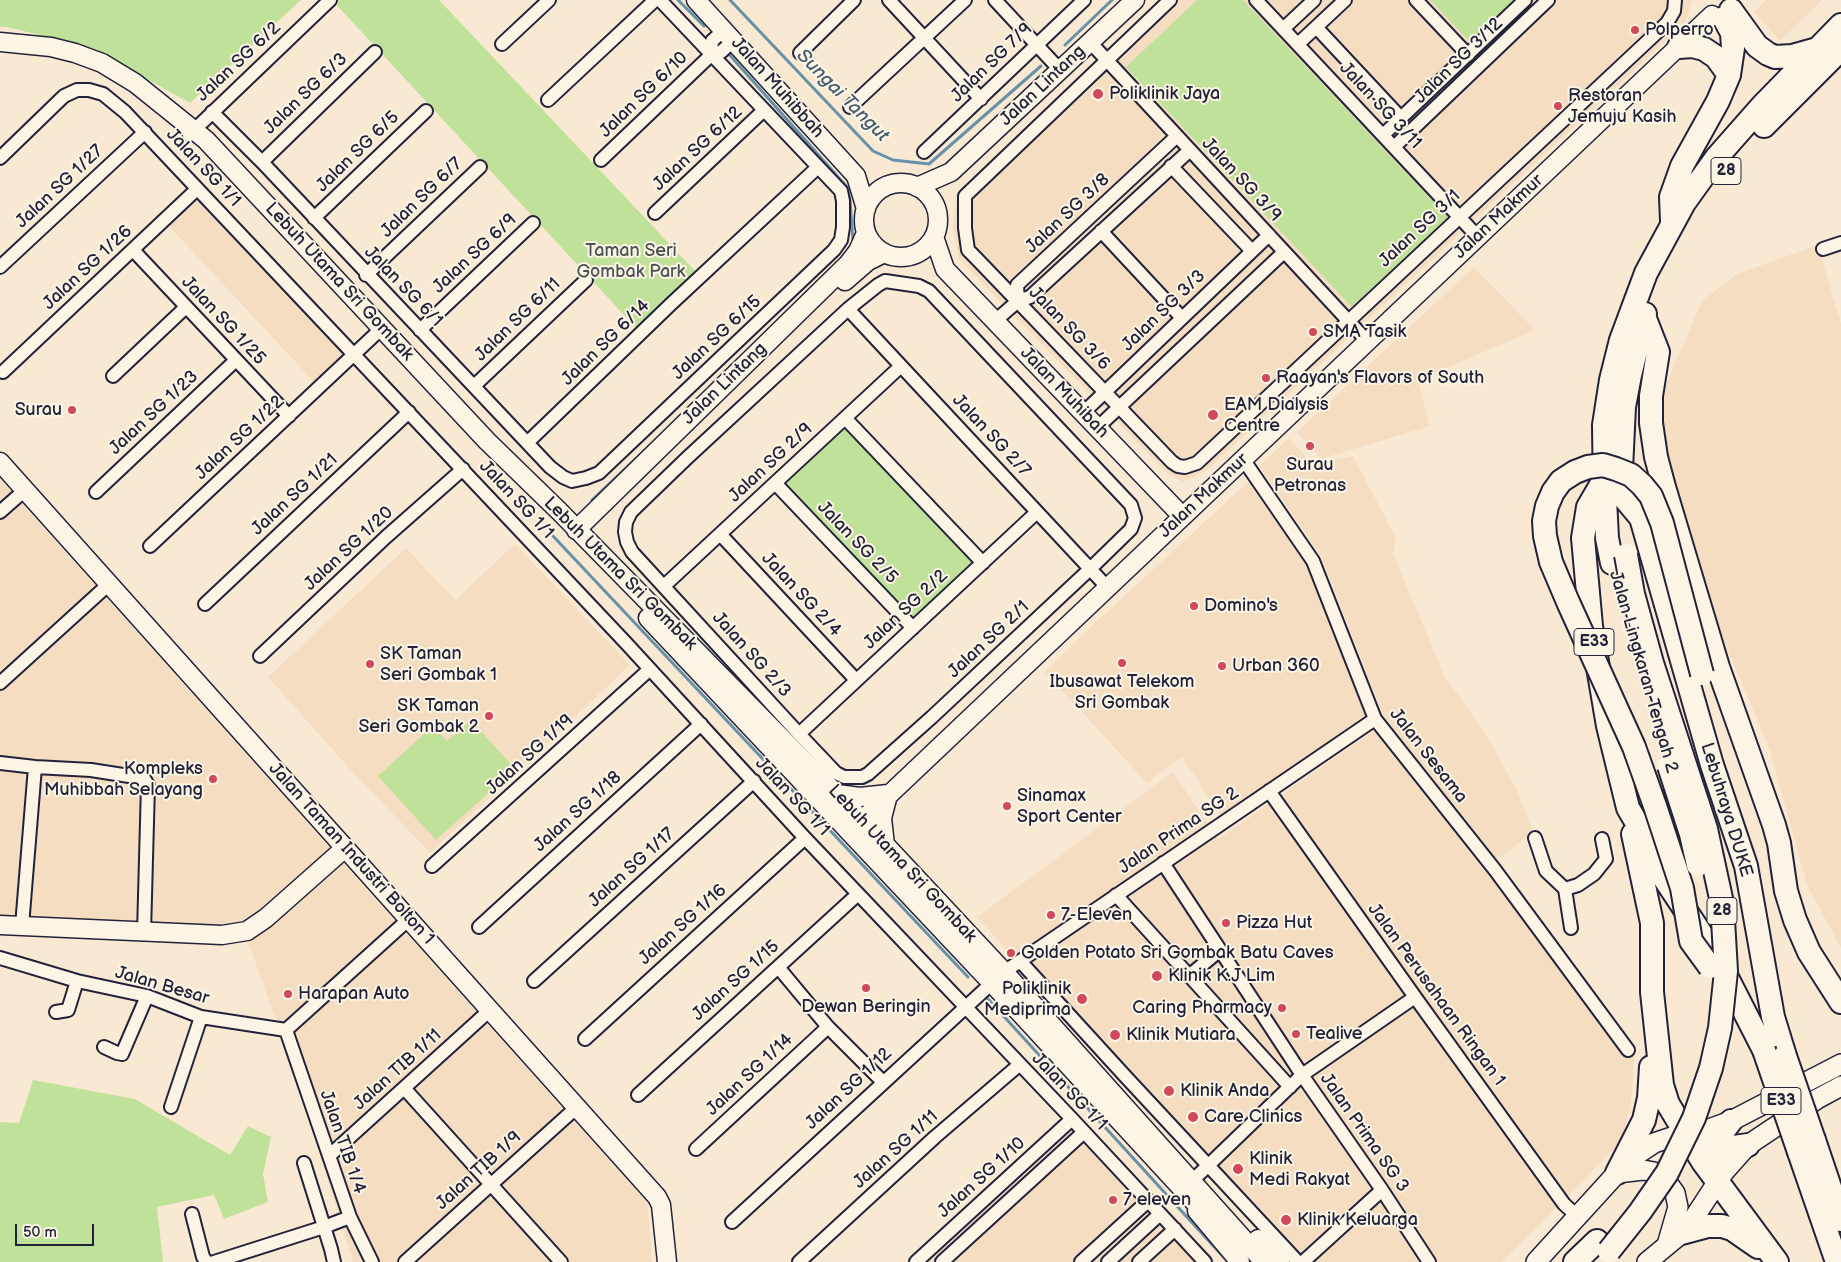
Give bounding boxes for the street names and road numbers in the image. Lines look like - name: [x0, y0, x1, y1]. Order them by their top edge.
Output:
- street label: Jalan SG 3/12: [1410, 14, 1508, 108]
- street label: Jalan SG 6/2: [192, 18, 286, 106]
- street label: Jalan SG 7/9: [947, 19, 1037, 107]
- street label: Jalan Muhibbah: [726, 33, 828, 143]
- street label: Jalan Lintang: [996, 41, 1090, 131]
- street label: Jalan SG 6/10: [595, 48, 693, 142]
- street label: Jalan SG 6/3: [260, 49, 352, 139]
- street label: Jalan SG 3/11: [1334, 58, 1426, 154]
- street label: Jalan SG 6/12: [649, 102, 747, 196]
- street label: Jalan SG 6/5: [312, 107, 404, 197]
- street label: Jalan SG 1/1: [161, 124, 245, 212]
- street label: Jalan SG 3/9: [1197, 133, 1285, 227]
- street label: Jalan SG 1/27: [12, 141, 108, 233]
- street label: Jalan SG 6/7: [377, 154, 467, 242]
- road number: 28: [1711, 158, 1741, 185]
- street label: Jalan SG 3/8: [1021, 170, 1115, 258]
- street label: Jalan Makmur: [1450, 170, 1548, 264]
- street label: Jalan SG 3/1: [1375, 186, 1465, 272]
- street label: Lebuh Utama Sri Gombak: [260, 199, 418, 365]
- street label: Jalan SG 6/9: [428, 210, 522, 298]
- street label: Jalan SG 1/26: [39, 221, 137, 315]
- street label: Jalan SG 6/1: [359, 242, 447, 332]
- street label: Jalan SG 3/3: [1118, 266, 1210, 356]
- street label: Jalan SG 1/25: [176, 272, 270, 370]
- street label: Jalan SG 6/11: [471, 274, 565, 366]
- street label: Jalan SG 3/6: [1024, 283, 1114, 375]
- street label: Jalan SG 6/15: [668, 291, 766, 385]
- street label: Jalan SG 6/14: [557, 295, 655, 391]
- street label: Jalan Lintang: [678, 338, 772, 430]
- street label: Jalan Muhibah: [1015, 343, 1113, 443]
- street label: Jalan SG 1/23: [105, 366, 203, 460]
- street label: Jalan SG 2/7: [947, 390, 1035, 482]
- street label: Jalan SG 1/22: [191, 391, 289, 485]
- street label: Jalan SG 2/9: [725, 419, 817, 507]
- street label: Jalan Makmur: [1155, 449, 1253, 543]
- street label: Jalan SG 1/21: [247, 450, 343, 540]
- street label: Jalan SG 1/1: [474, 456, 558, 544]
- street label: Lebuh Utama Sri Gombak: [539, 493, 701, 655]
- street label: Jalan SG 2/5: [812, 497, 902, 589]
- street label: Jalan SG 1/20: [300, 502, 398, 596]
- street label: Jalan SG 2/4: [757, 548, 845, 642]
- street label: Jalan SG 2/2: [860, 566, 952, 654]
- street label: Jalan Lingkaran Tengah 2: [1604, 568, 1682, 776]
- street label: Jalan SG 2/1: [944, 597, 1034, 683]
- street label: Jalan SG 2/3: [707, 608, 795, 702]
- road number: E33: [1574, 628, 1614, 656]
- street label: Jalan Sesama: [1384, 704, 1472, 808]
- street label: Jalan SG 1/19: [482, 710, 578, 800]
- street label: Lebuhraya DUKE: [1695, 740, 1757, 880]
- street label: Jalan SG 1/1: [750, 753, 834, 841]
- street label: Jalan Taman Industri Bolton 1: [264, 759, 438, 949]
- street label: Jalan SG 1/18: [530, 767, 626, 857]
- street label: Lebuh Utama Sri Gombak: [823, 781, 981, 947]
- street label: Jalan Prima SG 2: [1115, 783, 1243, 879]
- street label: Jalan SG 1/17: [584, 824, 680, 912]
- street label: Jalan SG 1/16: [635, 880, 731, 970]
- road number: 28: [1707, 898, 1737, 924]
- street label: Jalan Perusahaan Ringan 1: [1363, 900, 1509, 1090]
- street label: Jalan SG 1/15: [688, 936, 784, 1026]
- street label: Jalan Besar: [112, 962, 212, 1010]
- street label: Jalan TIB 1/11: [350, 1025, 446, 1115]
- street label: Jalan SG 1/14: [702, 1029, 798, 1121]
- street label: Jalan SG 1/12: [801, 1044, 897, 1134]
- street label: Jalan SG 1/1: [1027, 1049, 1111, 1135]
- street label: Jalan Prima SG 3: [1315, 1069, 1413, 1197]
- street label: Jalan TIB 1/4: [314, 1087, 370, 1197]
- road number: E33: [1761, 1088, 1801, 1114]
- street label: Jalan SG 1/11: [849, 1106, 943, 1194]
- street label: Jalan TIB 1/9: [432, 1127, 526, 1215]
- street label: Jalan SG 1/10: [934, 1133, 1030, 1223]

